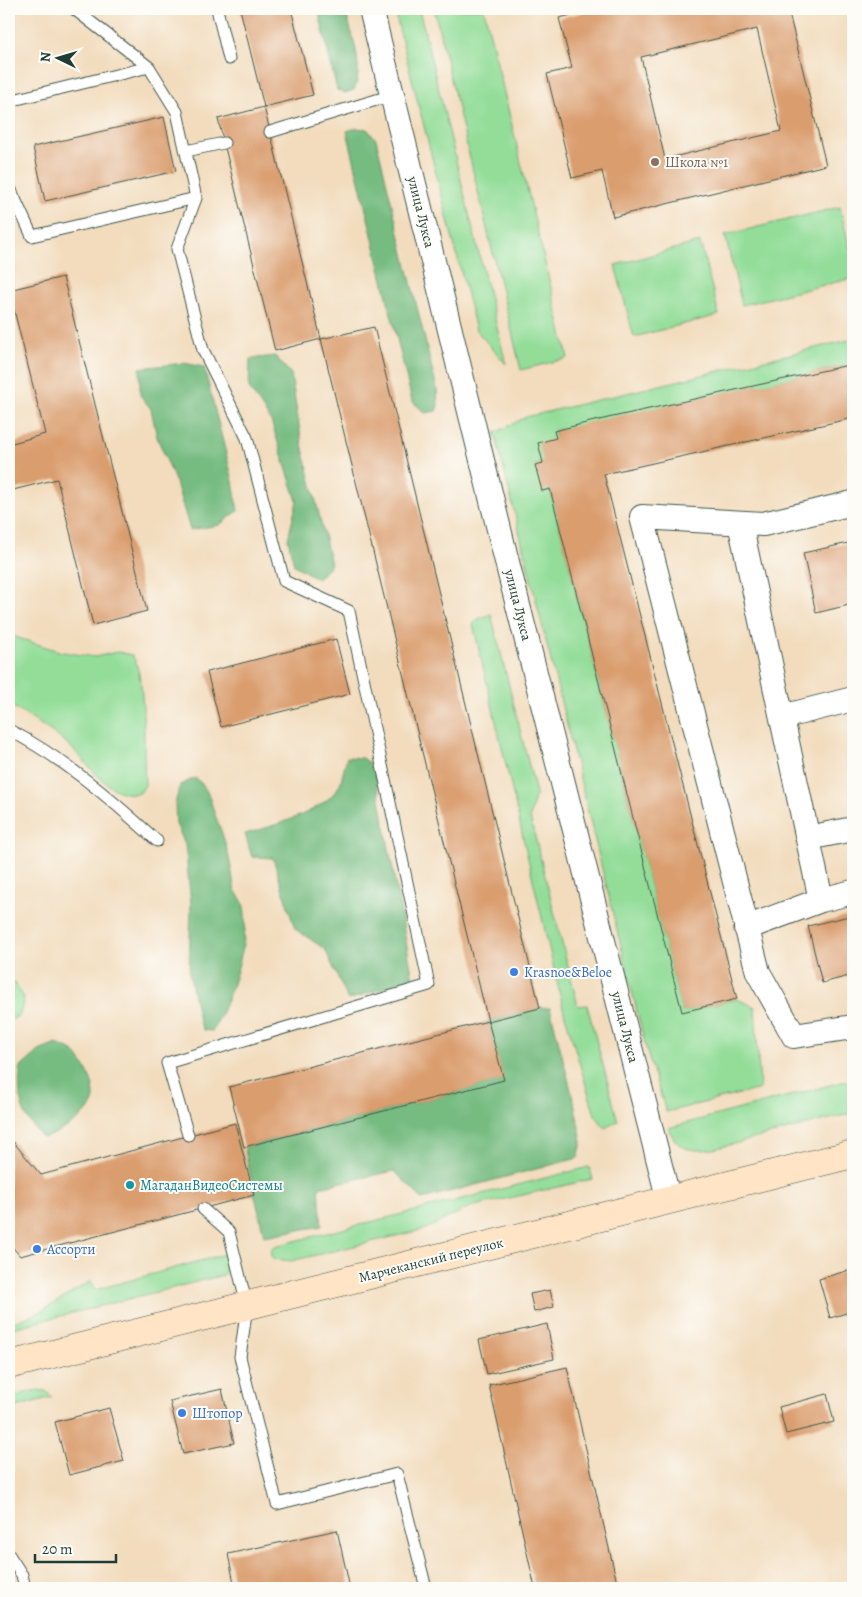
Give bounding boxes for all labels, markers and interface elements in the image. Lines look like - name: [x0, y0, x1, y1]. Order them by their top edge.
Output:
- north arrow: [32, 32, 82, 82]
- text: N: [36, 51, 55, 63]
- place label: Школа №1: [665, 153, 728, 172]
- marker: Школа №1: [649, 156, 661, 168]
- street label: улица Лукса: [403, 173, 439, 250]
- street label: улица Лукса: [500, 566, 536, 643]
- place label: Krasnoe&Beloe: [524, 963, 612, 982]
- marker: Krasnoe&Beloe: [508, 966, 520, 978]
- street label: улица Лукса: [607, 988, 643, 1065]
- place label: МагаданВидеоСистемы: [140, 1176, 283, 1195]
- marker: МагаданВидеоСистемы: [124, 1179, 136, 1191]
- street label: Марчеканский переулок: [357, 1233, 505, 1287]
- place label: Ассорти: [46, 1240, 96, 1259]
- marker: Ассорти: [31, 1243, 43, 1255]
- place label: Штопор: [192, 1404, 243, 1423]
- marker: Штопор: [176, 1407, 188, 1419]
- scale bar: [35, 1532, 116, 1564]
- text: 20 m: [42, 1539, 73, 1559]

